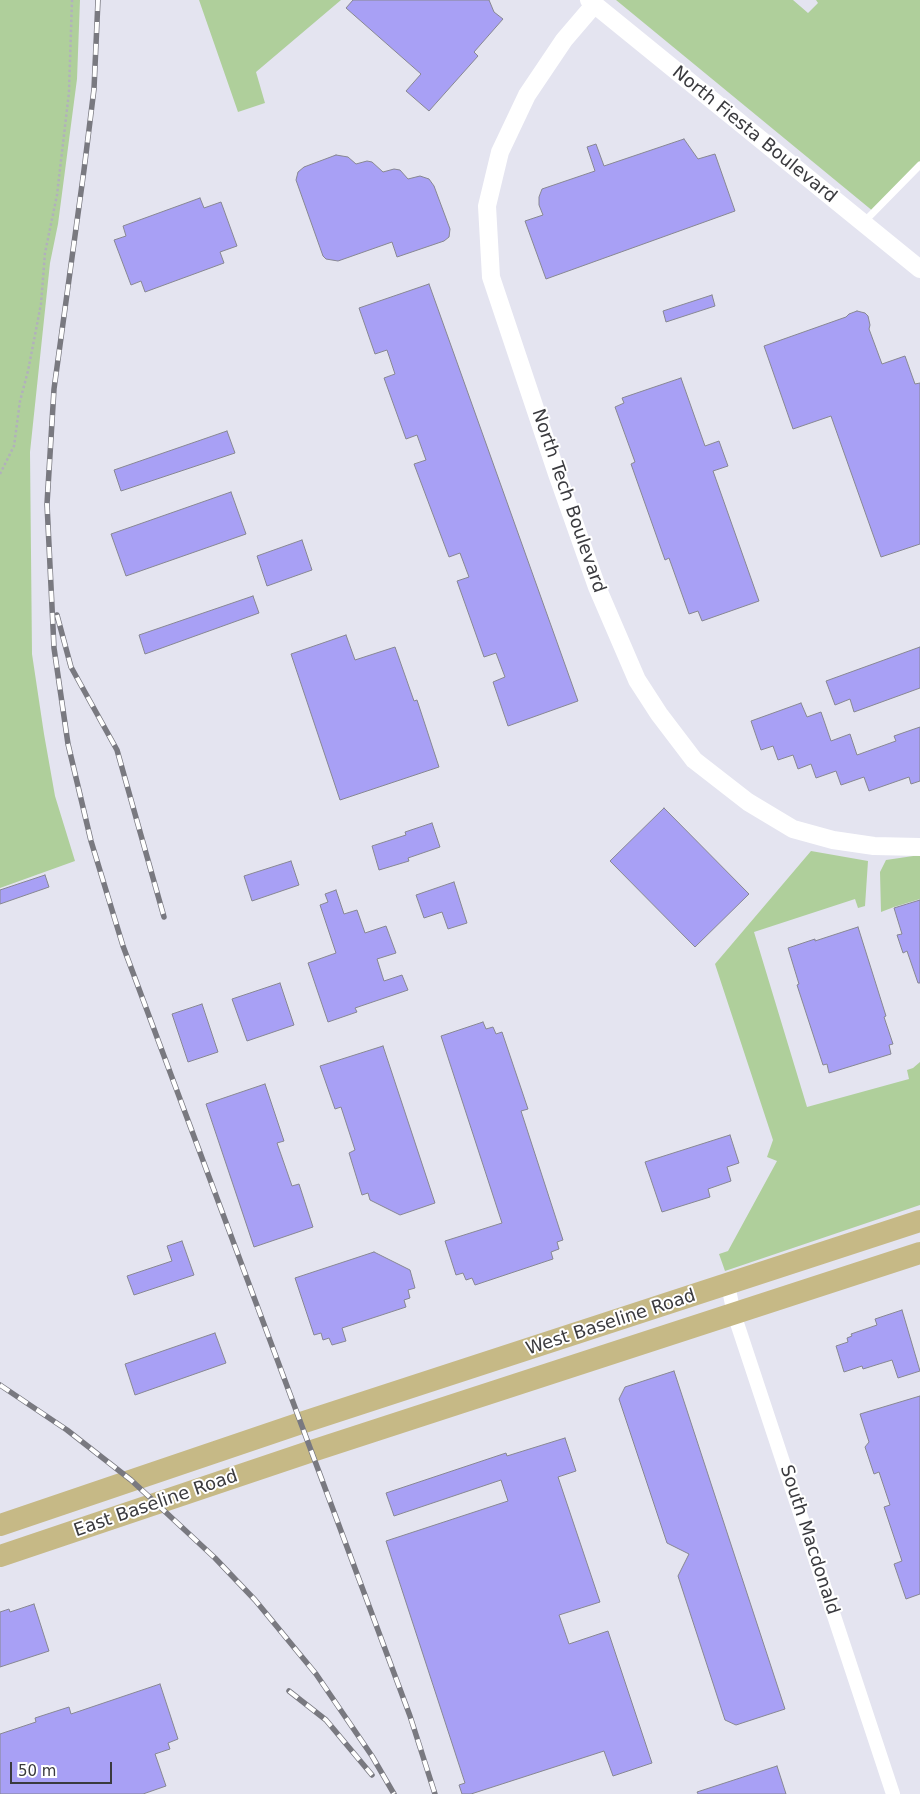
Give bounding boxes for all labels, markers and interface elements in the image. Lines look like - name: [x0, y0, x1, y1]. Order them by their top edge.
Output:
- street label: North Fiesta Boulevard: [667, 62, 841, 208]
- street label: North Tech Boulevard: [526, 406, 610, 596]
- street label: West Baseline Road: [523, 1285, 699, 1361]
- street label: South Macdonald: [775, 1463, 843, 1617]
- street label: East Baseline Road: [71, 1466, 241, 1542]
- scale bar: [12, 1752, 115, 1784]
- text: 50 m: [18, 1762, 56, 1780]

